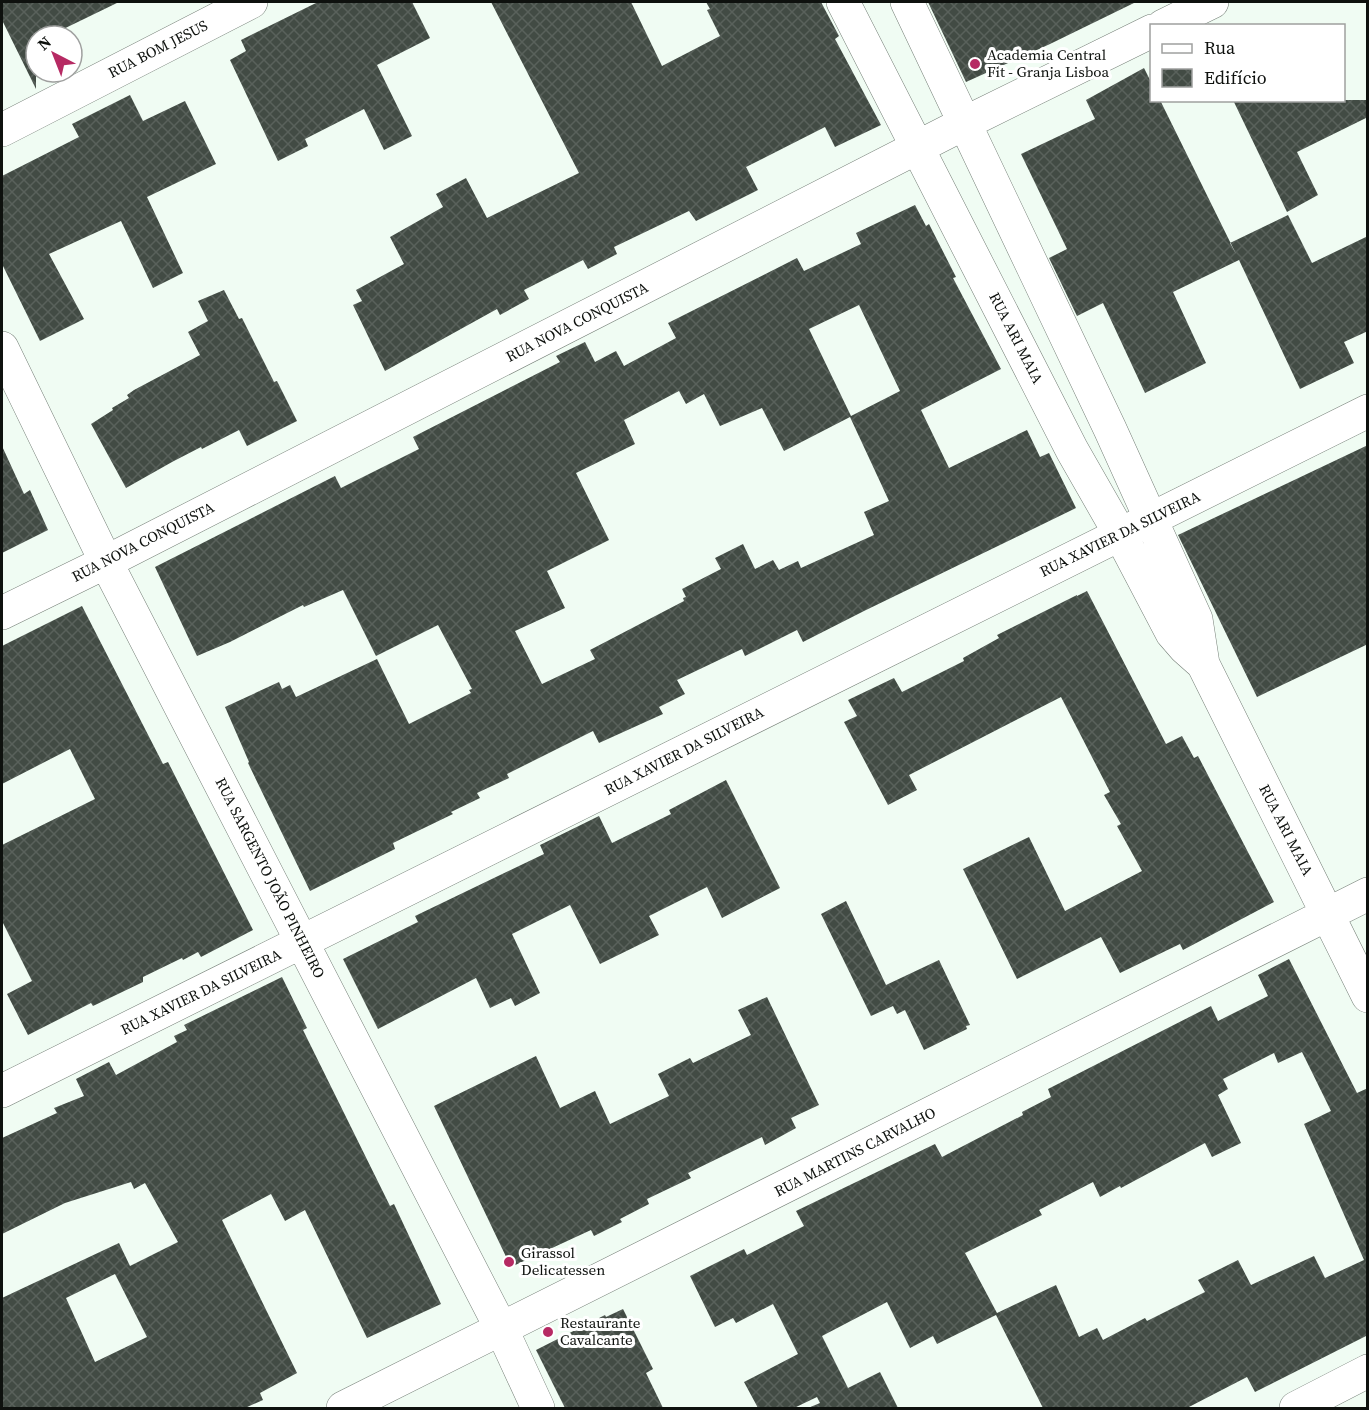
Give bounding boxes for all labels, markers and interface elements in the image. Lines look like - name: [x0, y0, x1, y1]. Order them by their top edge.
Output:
- street label: RUA BOM JESUS: [104, 14, 211, 83]
- north arrow: [24, 24, 84, 84]
- legend: [1150, 24, 1345, 102]
- text: N: [32, 31, 56, 55]
- text: Rua: [1204, 35, 1236, 60]
- place label: Academia Central Fit - Granja Lisboa: [987, 44, 1110, 82]
- marker: Academia Central Fit - Granja Lisboa: [968, 57, 982, 71]
- text: Edifício: [1204, 65, 1267, 90]
- street label: RUA NOVA CONQUISTA: [502, 276, 652, 367]
- street label: RUA ARI MAIA: [984, 288, 1049, 387]
- street label: RUA XAVIER DA SILVEIRA: [1036, 485, 1204, 582]
- street label: RUA NOVA CONQUISTA: [68, 496, 218, 587]
- street label: RUA XAVIER DA SILVEIRA: [600, 701, 767, 800]
- street label: RUA SARGENTO JOÃO PINHEIRO: [211, 774, 330, 982]
- street label: RUA ARI MAIA: [1254, 780, 1319, 879]
- street label: RUA XAVIER DA SILVEIRA: [117, 943, 285, 1040]
- street label: RUA MARTINS CARVALHO: [770, 1102, 939, 1201]
- place label: Girassol Delicatessen: [521, 1242, 605, 1280]
- marker: Girassol Delicatessen: [502, 1255, 516, 1269]
- place label: Restaurante Cavalcante: [560, 1312, 641, 1350]
- marker: Restaurante Cavalcante: [541, 1325, 555, 1339]

